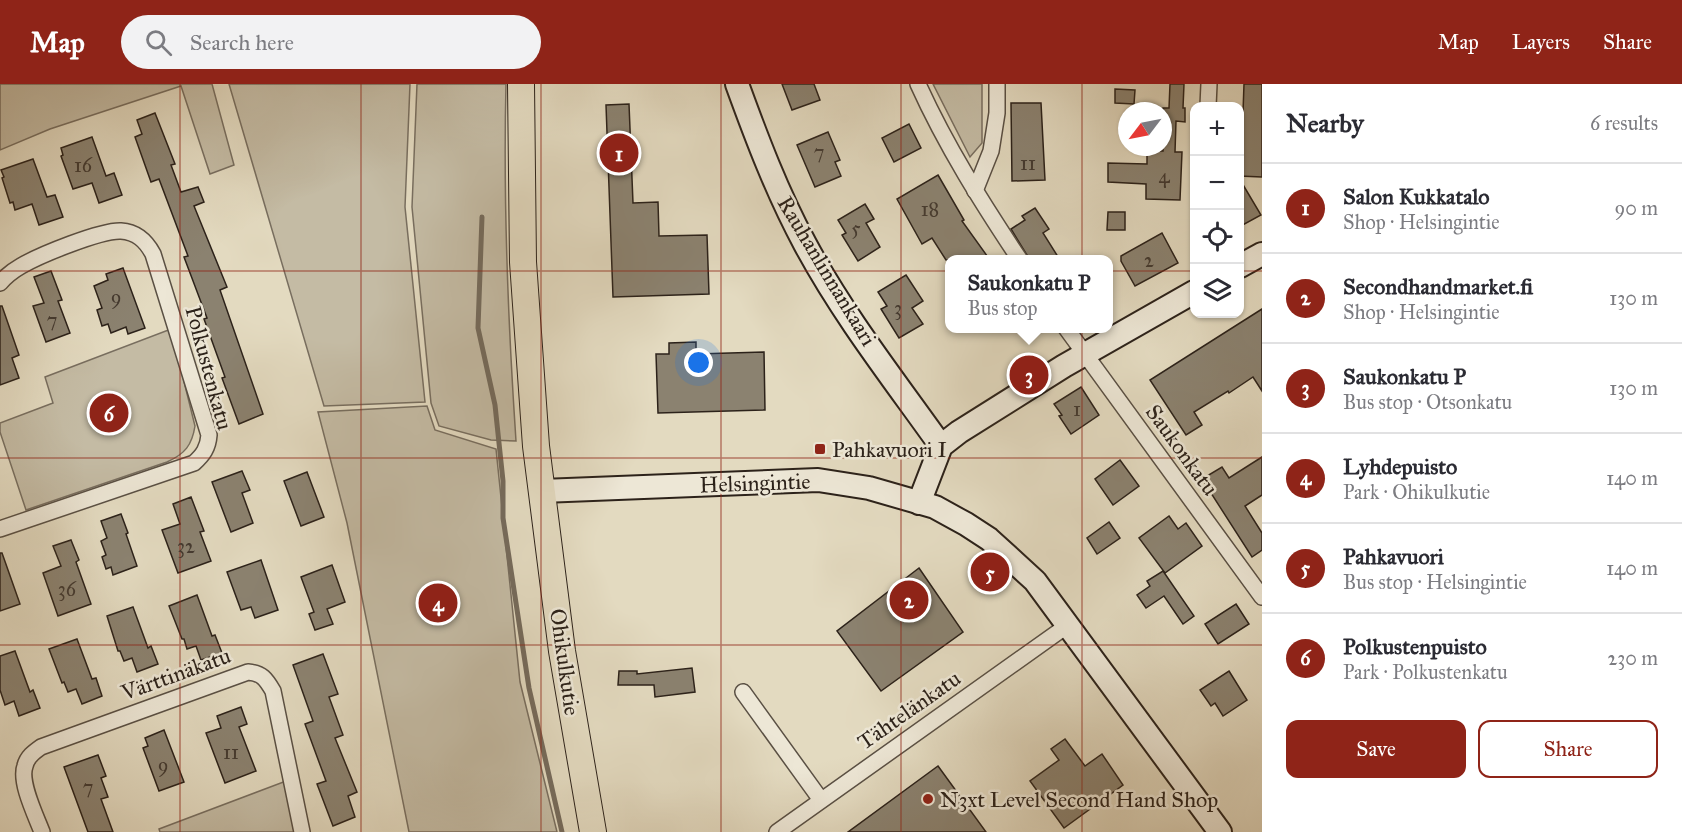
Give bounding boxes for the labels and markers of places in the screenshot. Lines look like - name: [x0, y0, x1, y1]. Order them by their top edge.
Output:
- pin: 1: [600, 130, 638, 176]
- pin: 3: [1010, 352, 1048, 398]
- pin: 6: [90, 390, 128, 436]
- place label: Pahkavuori I: [832, 436, 947, 463]
- marker: Pahkavuori I: [813, 442, 827, 456]
- pin: 5: [970, 550, 1010, 594]
- pin: 2: [890, 578, 928, 622]
- pin: 4: [418, 580, 458, 626]
- place label: N3xt Level Second Hand Shop: [940, 786, 1218, 813]
- marker: N3xt Level Second Hand Shop: [921, 792, 935, 806]

